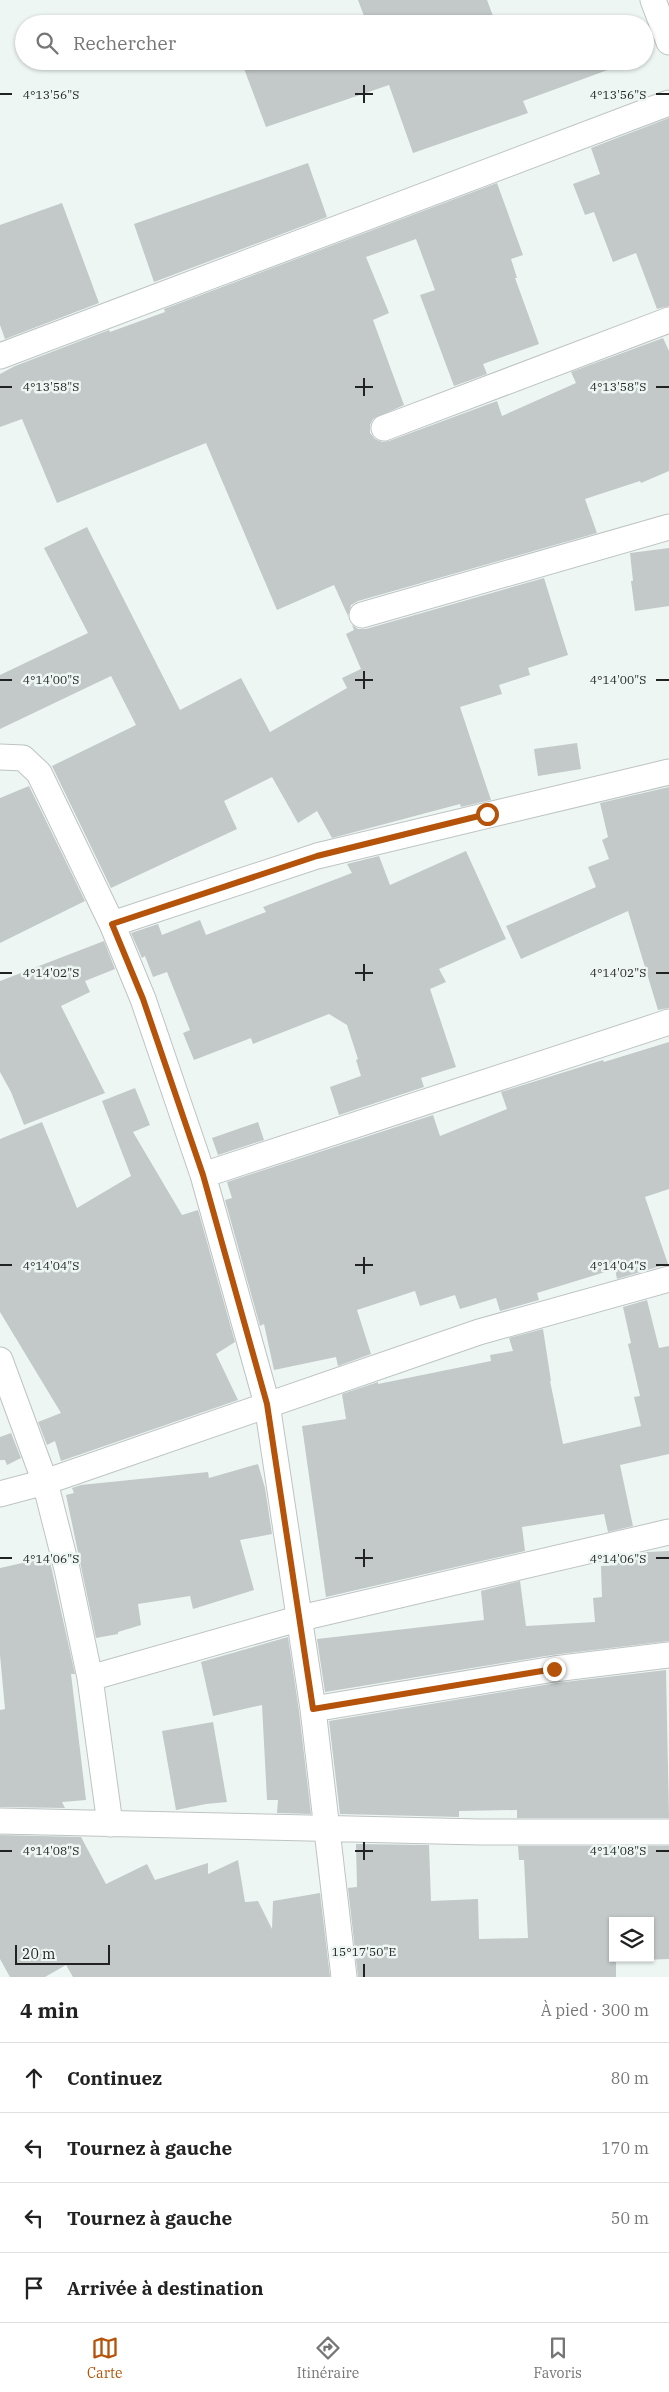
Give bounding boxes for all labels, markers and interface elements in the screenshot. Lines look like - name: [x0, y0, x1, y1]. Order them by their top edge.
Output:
- search box: [15, 15, 654, 70]
- icon: search: [33, 29, 61, 57]
- text: Rechercher: [73, 31, 176, 55]
- text: 4°13'56"S: [23, 87, 79, 102]
- text: 4°13'56"S: [590, 87, 646, 102]
- text: 4°13'58"S: [23, 379, 79, 394]
- text: 4°13'58"S: [590, 379, 646, 394]
- text: 4°14'00"S: [23, 672, 79, 687]
- text: 4°14'00"S: [590, 672, 646, 687]
- route start: [476, 803, 499, 826]
- text: 4°14'02"S: [23, 965, 79, 980]
- text: 4°14'02"S: [590, 965, 646, 980]
- text: 4°14'04"S: [23, 1258, 79, 1273]
- text: 4°14'04"S: [590, 1258, 646, 1273]
- text: 4°14'06"S: [23, 1551, 79, 1566]
- text: 4°14'06"S: [590, 1551, 646, 1566]
- route end: [543, 1658, 566, 1681]
- text: 4°14'08"S: [23, 1843, 79, 1858]
- text: 4°14'08"S: [590, 1843, 646, 1858]
- map controls: [609, 1917, 654, 1962]
- button: layers: [609, 1917, 654, 1962]
- scale bar: [15, 1942, 110, 1965]
- text: 15°17'50"E: [332, 1944, 396, 1959]
- text: 20 m: [22, 1945, 55, 1963]
- text: 4 min: [20, 1996, 79, 2024]
- text: À pied · 300 m: [541, 2000, 649, 2020]
- icon: ahead: [20, 2064, 48, 2092]
- text: Continuez: [67, 2066, 162, 2090]
- text: 80 m: [611, 2068, 649, 2088]
- icon: left: [20, 2134, 48, 2162]
- text: Tournez à gauche: [67, 2136, 232, 2160]
- text: 170 m: [601, 2138, 649, 2158]
- icon: left: [20, 2204, 48, 2232]
- text: Tournez à gauche: [67, 2206, 232, 2230]
- text: 50 m: [611, 2208, 649, 2228]
- icon: arrive: [20, 2274, 48, 2302]
- text: Arrivée à destination: [67, 2276, 264, 2300]
- tab: Carte: [87, 2334, 123, 2382]
- tab: Itinéraire: [297, 2334, 359, 2382]
- tab: Favoris: [534, 2334, 582, 2382]

